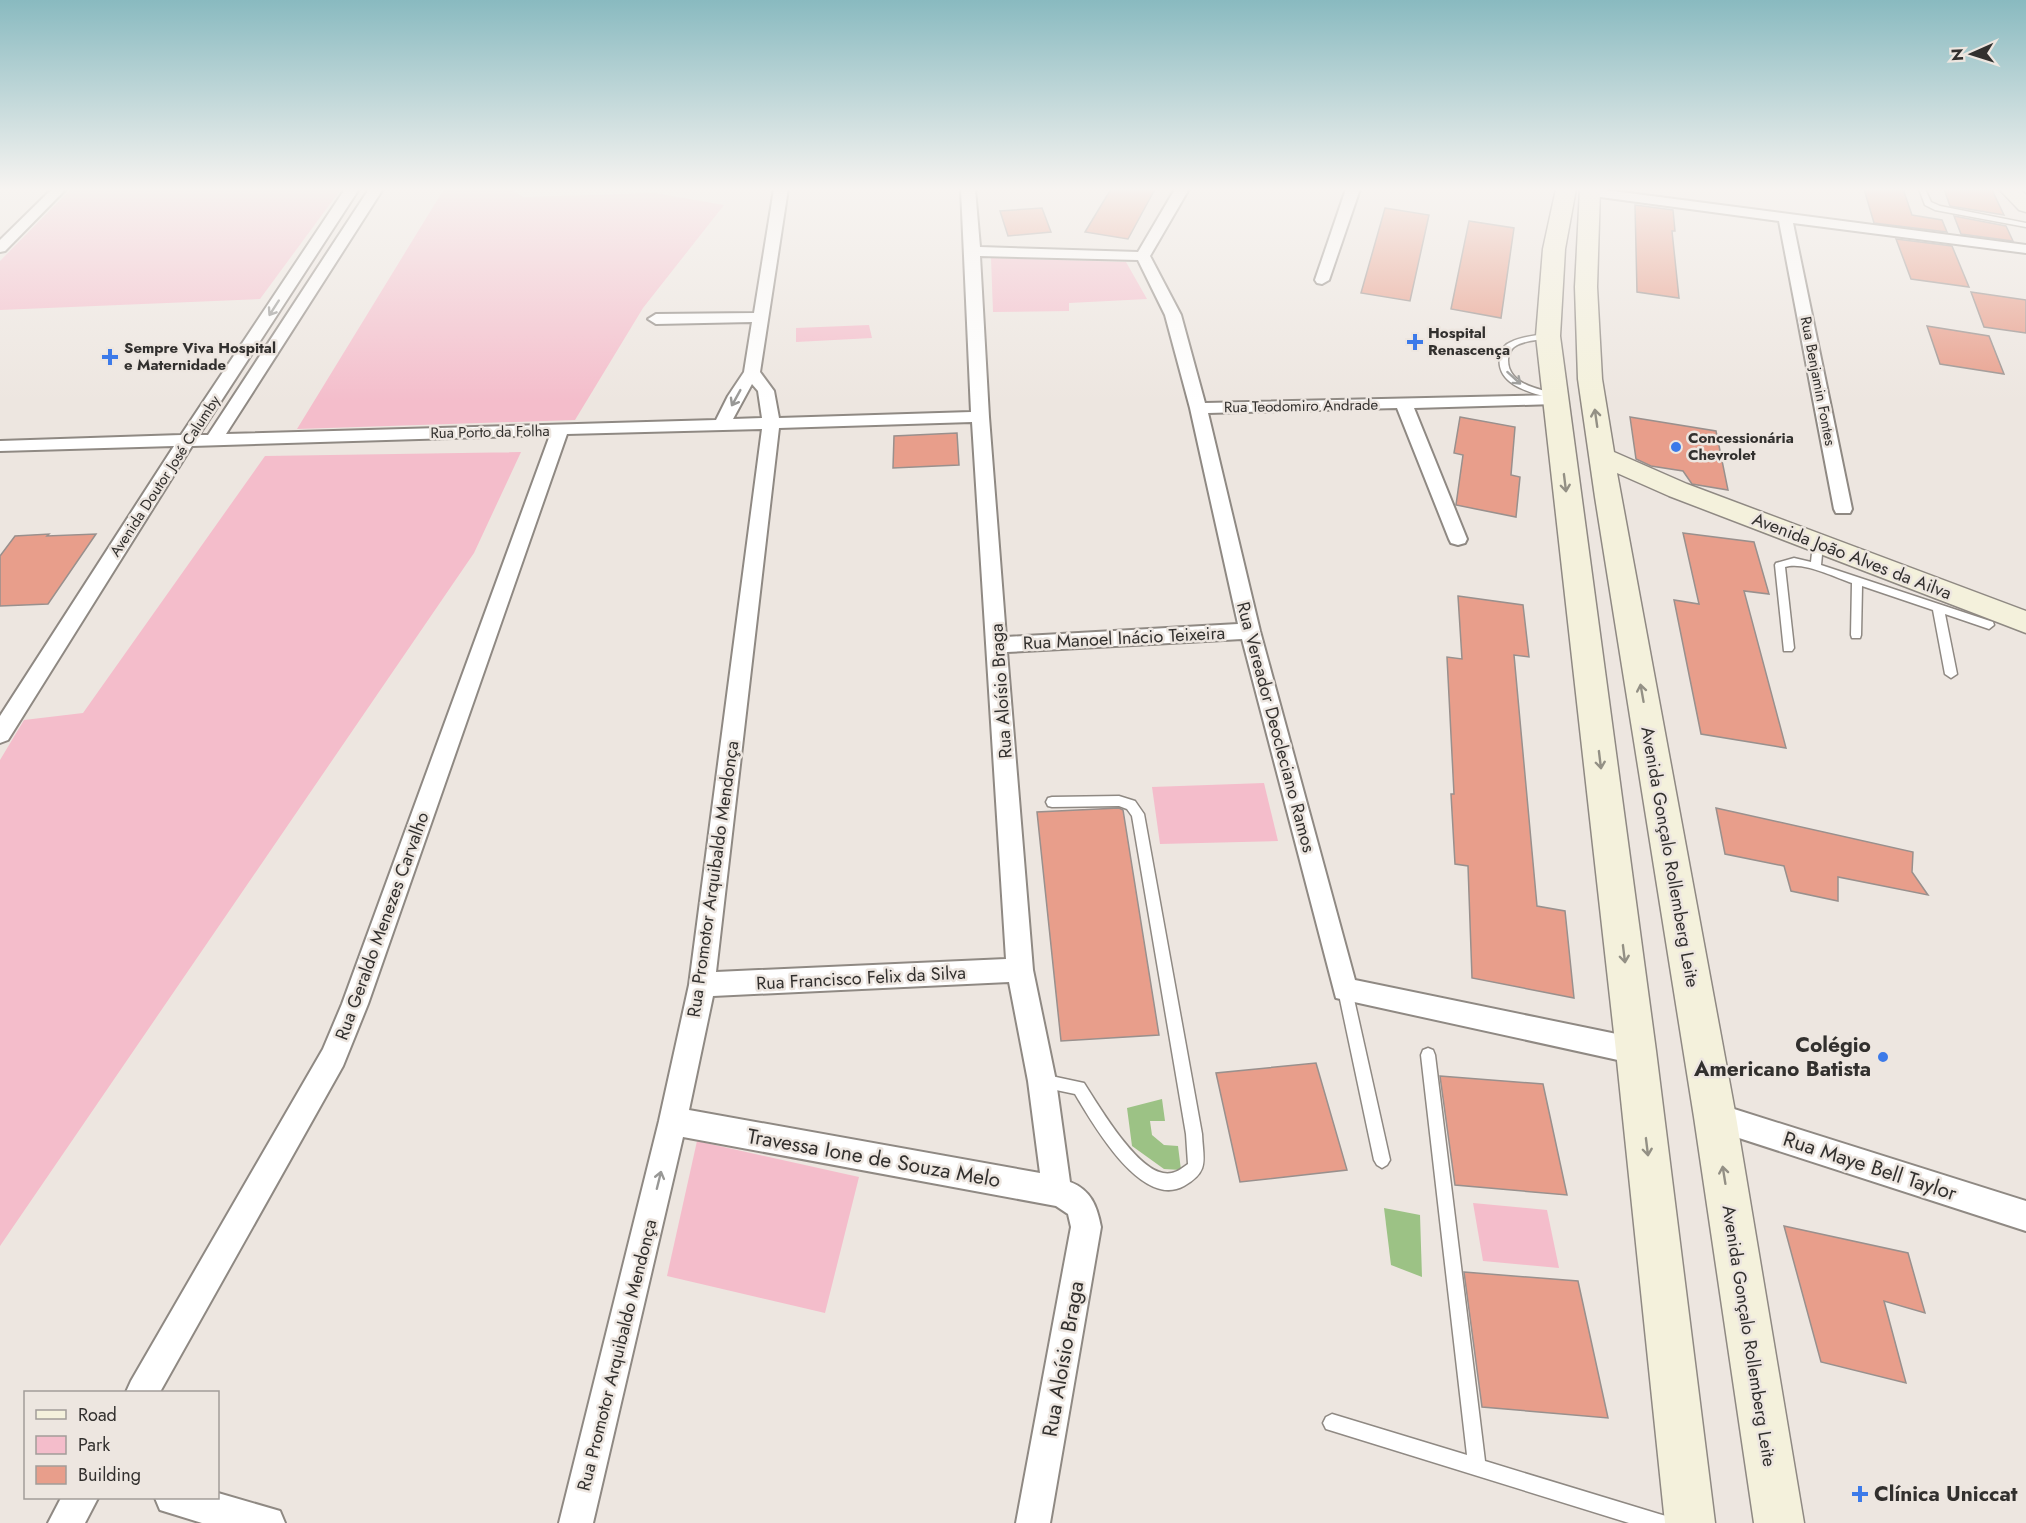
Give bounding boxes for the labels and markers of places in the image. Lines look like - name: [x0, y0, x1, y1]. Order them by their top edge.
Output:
- place label: Hospital Renascença: [1428, 322, 1510, 361]
- marker: Hospital Renascença: [1406, 333, 1424, 351]
- place label: Sempre Viva Hospital e Maternidade: [124, 337, 276, 376]
- marker: Sempre Viva Hospital e Maternidade: [101, 348, 119, 366]
- place label: Concessionária Chevrolet: [1688, 427, 1794, 466]
- marker: Concessionária Chevrolet: [1669, 440, 1683, 454]
- place label: Colégio Americano Batista: [1693, 1030, 1871, 1084]
- marker: Colégio Americano Batista: [1876, 1050, 1890, 1064]
- place label: Clínica Uniccat: [1874, 1479, 2018, 1509]
- marker: Clínica Uniccat: [1851, 1485, 1869, 1503]

